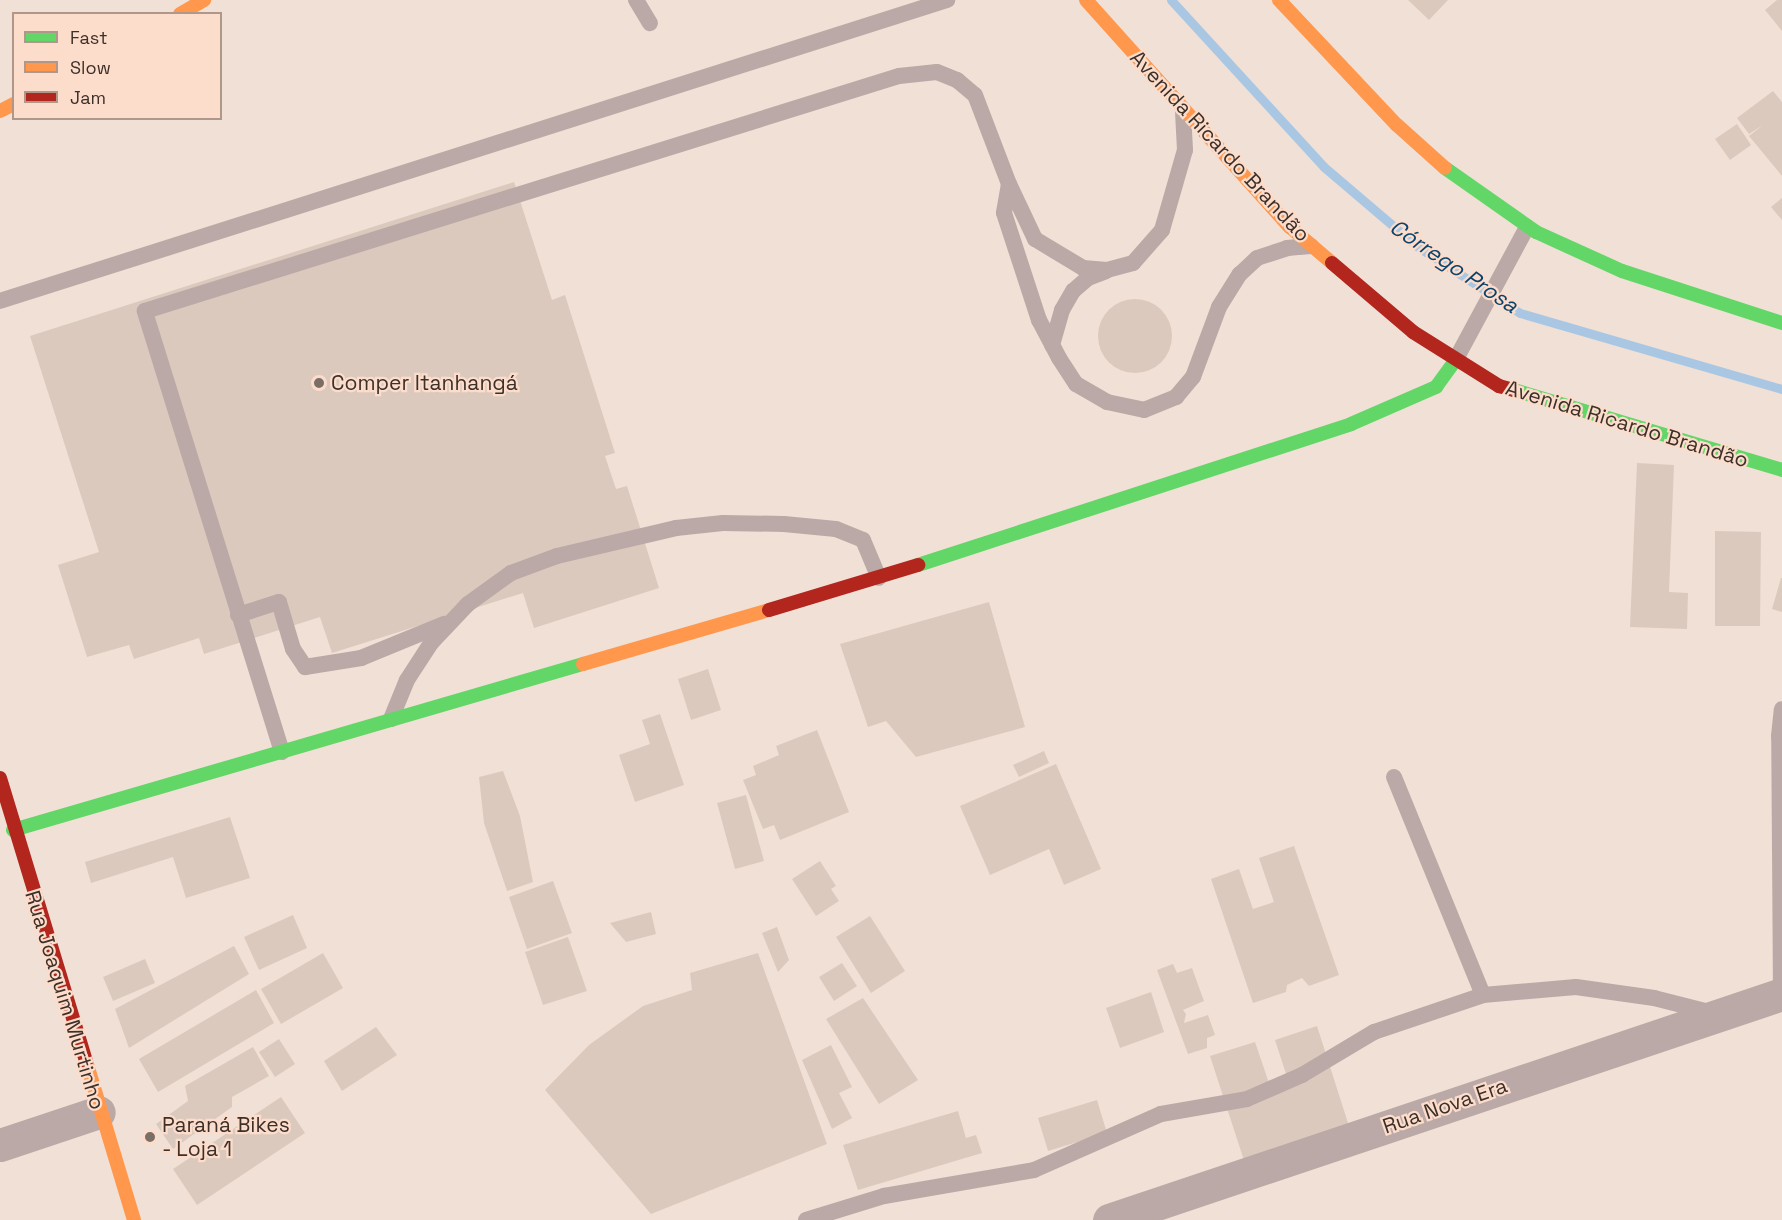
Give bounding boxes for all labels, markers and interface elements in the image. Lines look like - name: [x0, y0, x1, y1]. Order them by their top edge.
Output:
- legend: [12, 12, 222, 120]
- text: Fast: [70, 26, 107, 49]
- street label: Avenida Ricardo Brandão: [1125, 45, 1315, 247]
- text: Slow: [70, 56, 111, 79]
- text: Jam: [70, 86, 106, 109]
- water label: Córrego Prosa: [1385, 213, 1523, 319]
- place label: Comper Itanhangá: [331, 370, 518, 396]
- street label: Avenida Ricardo Brandão: [1503, 375, 1751, 473]
- marker: Comper Itanhangá: [312, 376, 326, 390]
- street label: Rua Joaquim Murtinho: [20, 887, 110, 1113]
- street label: Rua Nova Era: [1379, 1073, 1511, 1139]
- place label: Paraná Bikes - Loja 1: [162, 1112, 290, 1162]
- marker: Paraná Bikes - Loja 1: [143, 1130, 157, 1144]

